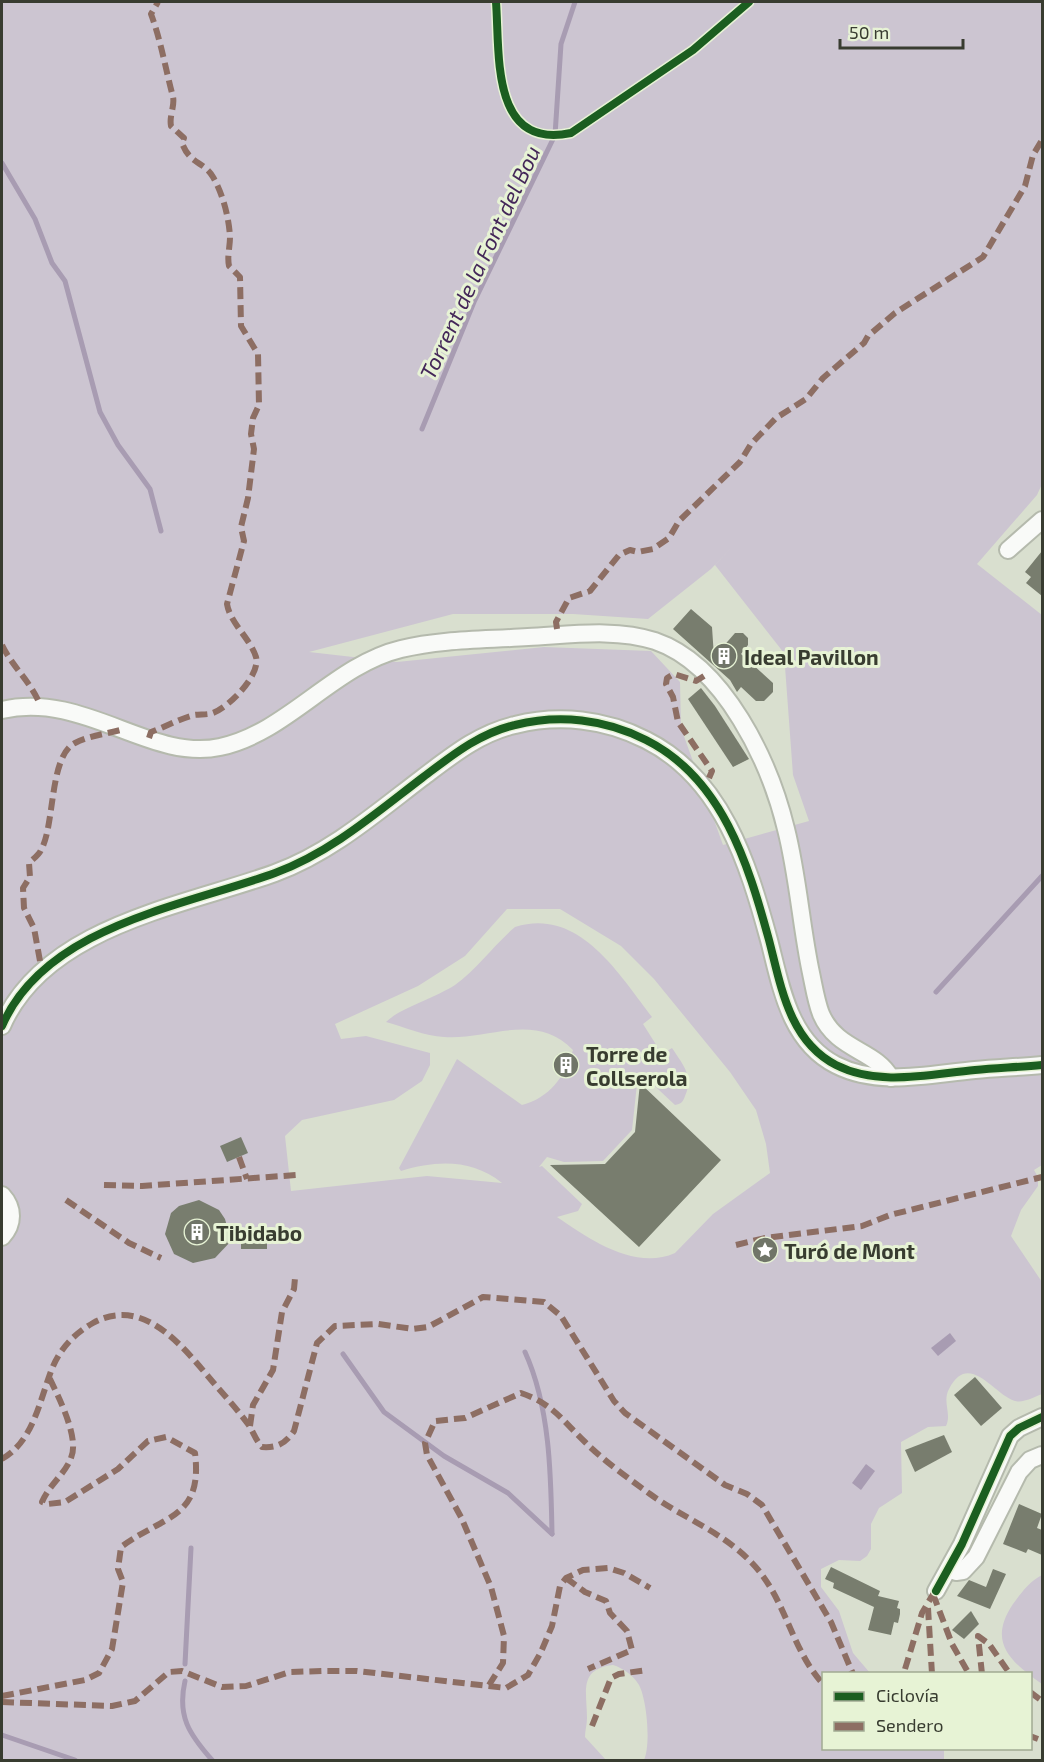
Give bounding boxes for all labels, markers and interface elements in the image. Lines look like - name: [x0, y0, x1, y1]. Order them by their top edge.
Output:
- scale bar: [840, 12, 963, 50]
- text: 50 m: [849, 21, 889, 43]
- water label: Torrent de la Font del Bou: [413, 141, 545, 383]
- building icon: Ideal Pavillon: [709, 641, 739, 671]
- place label: Ideal Pavillon: [744, 644, 879, 669]
- place label: Torre de Collserola: [586, 1041, 688, 1090]
- building icon: Torre de Collserola: [551, 1050, 581, 1080]
- building icon: Tibidabo: [182, 1217, 212, 1247]
- place label: Tibidabo: [216, 1220, 302, 1245]
- place icon: Turó de Mont: [750, 1235, 780, 1265]
- place label: Turó de Mont: [784, 1238, 915, 1263]
- legend: [822, 1672, 1032, 1750]
- text: Ciclovía: [876, 1684, 939, 1706]
- text: Sendero: [876, 1714, 943, 1736]

